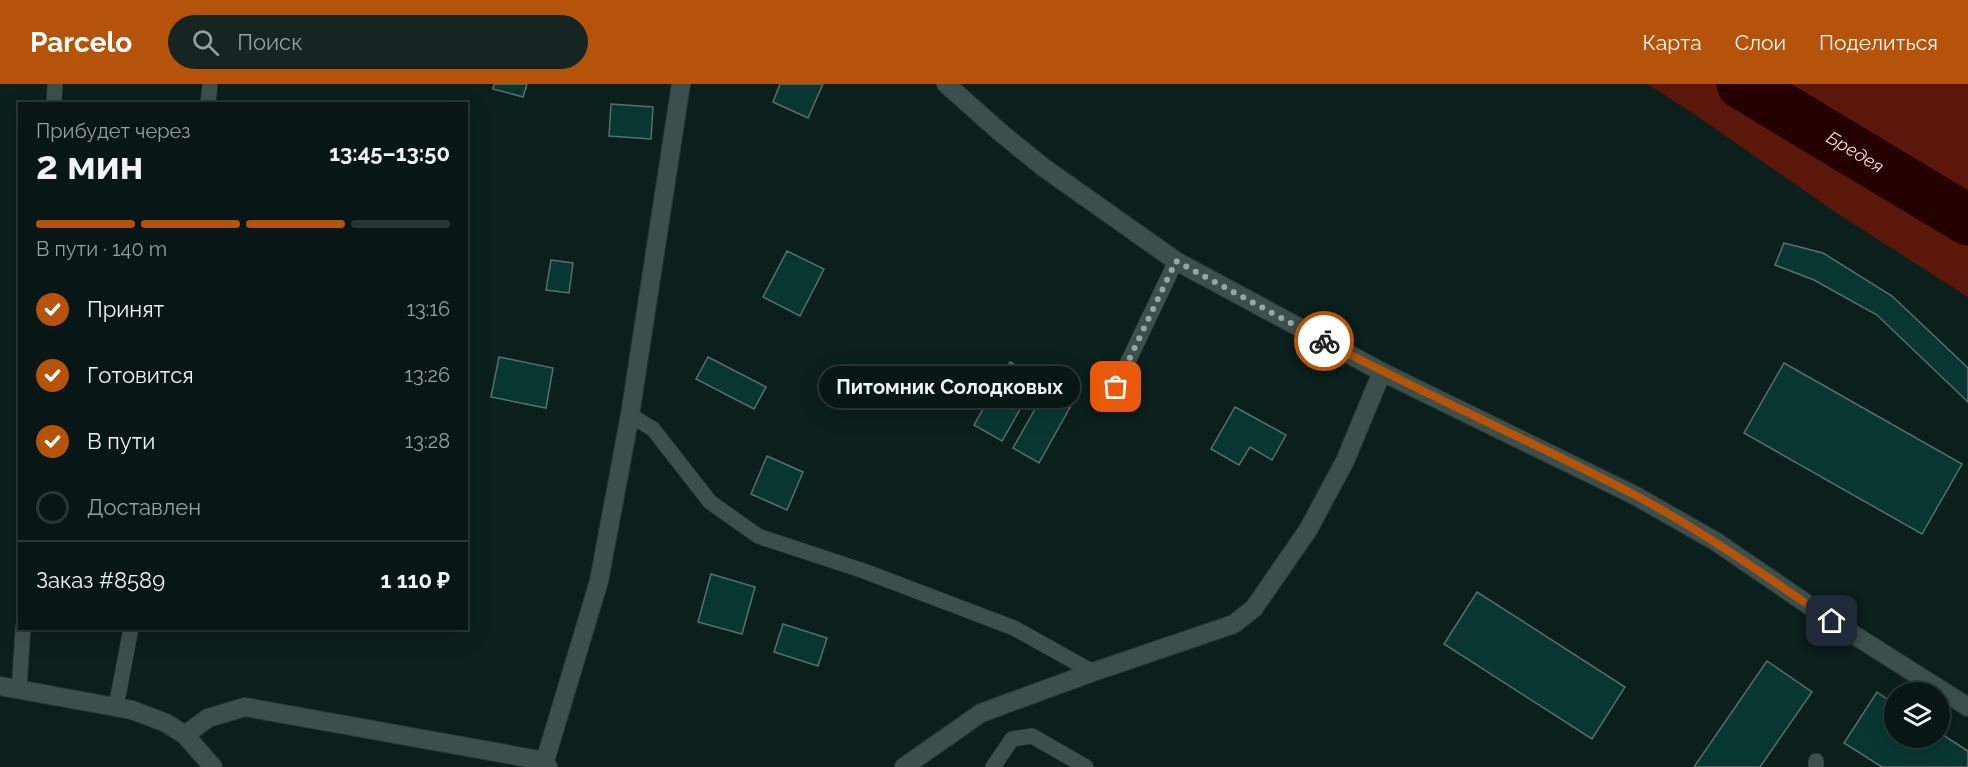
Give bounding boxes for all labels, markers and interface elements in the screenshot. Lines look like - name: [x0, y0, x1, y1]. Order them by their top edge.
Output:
- search box: [168, 15, 588, 69]
- text: Parcelo: [30, 26, 132, 59]
- icon: search: [189, 26, 222, 59]
- text: Поиск: [237, 29, 303, 55]
- text: Карта: [1643, 30, 1702, 55]
- text: Слои: [1735, 30, 1786, 55]
- text: Поделиться: [1819, 30, 1938, 55]
- text: Прибудет через: [36, 119, 190, 143]
- water label: Бредея: [1823, 126, 1888, 177]
- text: 13:45–13:50: [329, 140, 450, 166]
- text: 2 мин: [36, 142, 143, 188]
- text: В пути · 140 m: [36, 237, 167, 261]
- icon: check: [36, 293, 69, 326]
- text: Принят: [87, 296, 164, 322]
- text: 13:16: [406, 297, 450, 321]
- courier: [1294, 311, 1354, 371]
- icon: bike: [1308, 325, 1341, 358]
- icon: check: [36, 359, 69, 392]
- pin: [1090, 361, 1141, 412]
- text: Готовится: [87, 362, 194, 388]
- text: 13:26: [405, 363, 450, 387]
- callout: Питомник Солодковых: [819, 366, 1080, 408]
- icon: bag: [1099, 370, 1132, 403]
- text: Питомник Солодковых: [836, 375, 1063, 399]
- icon: check: [36, 425, 69, 458]
- text: В пути: [87, 428, 155, 454]
- text: 13:28: [405, 429, 450, 453]
- text: Доставлен: [87, 494, 201, 520]
- text: Заказ #8589: [36, 567, 165, 593]
- text: 1 110 ₽: [381, 567, 450, 593]
- pin: [1806, 595, 1857, 646]
- icon: home: [1815, 604, 1848, 637]
- map controls: [1884, 682, 1950, 748]
- button: layers: [1884, 682, 1950, 748]

